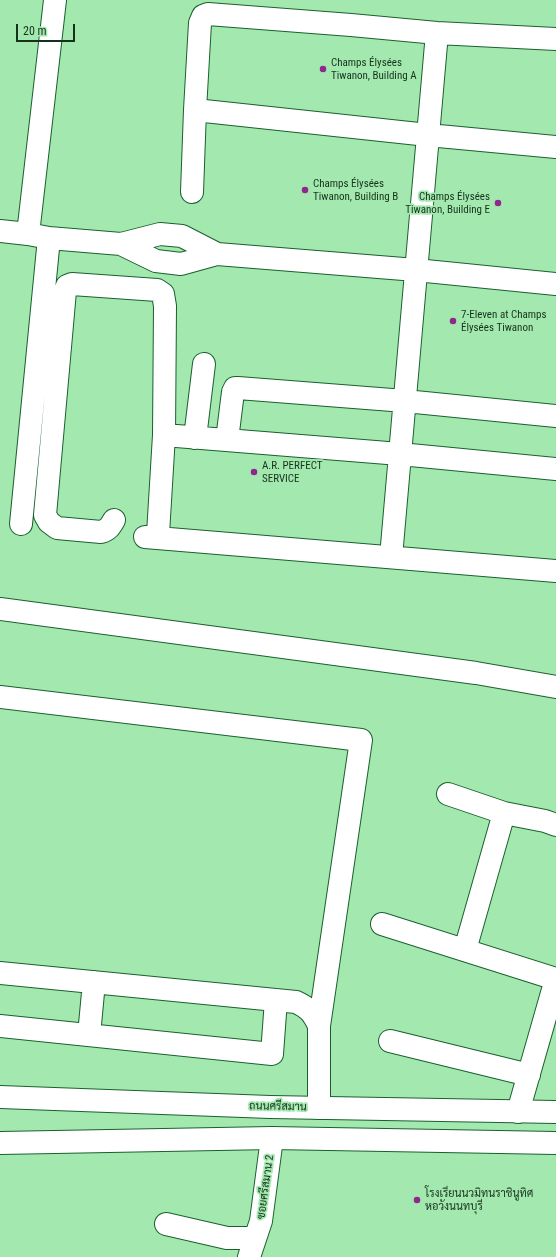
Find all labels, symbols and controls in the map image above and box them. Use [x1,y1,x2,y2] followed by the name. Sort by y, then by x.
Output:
[18,16,77,42] scale bar
[23,24,47,38] text: 20 m
[331,56,417,82] place label: Champs Élysées Tiwanon, Building A
[318,64,328,74] marker: Champs Élysées Tiwanon, Building A
[313,177,398,203] place label: Champs Élysées Tiwanon, Building B
[300,185,310,195] marker: Champs Élysées Tiwanon, Building B
[405,190,490,216] place label: Champs Élysées Tiwanon, Building E
[493,198,503,208] marker: Champs Élysées Tiwanon, Building E
[461,308,546,334] place label: 7-Eleven at Champs Élysées Tiwanon
[448,316,458,326] marker: 7-Eleven at Champs Élysées Tiwanon
[262,459,322,485] place label: A.R. PERFECT SERVICE
[249,467,259,477] marker: A.R. PERFECT SERVICE
[249,1100,307,1114] street label: ถนนศรีสมาน
[255,1154,277,1220] street label: ซอยศรีสมาน 2
[425,1187,533,1213] place label: โรงเรียนนวมิทนราชินูทิศ หอวังนนทบุรี
[412,1195,422,1205] marker: โรงเรียนนวมิทนราชินูทิศ หอวังนนทบุรี

